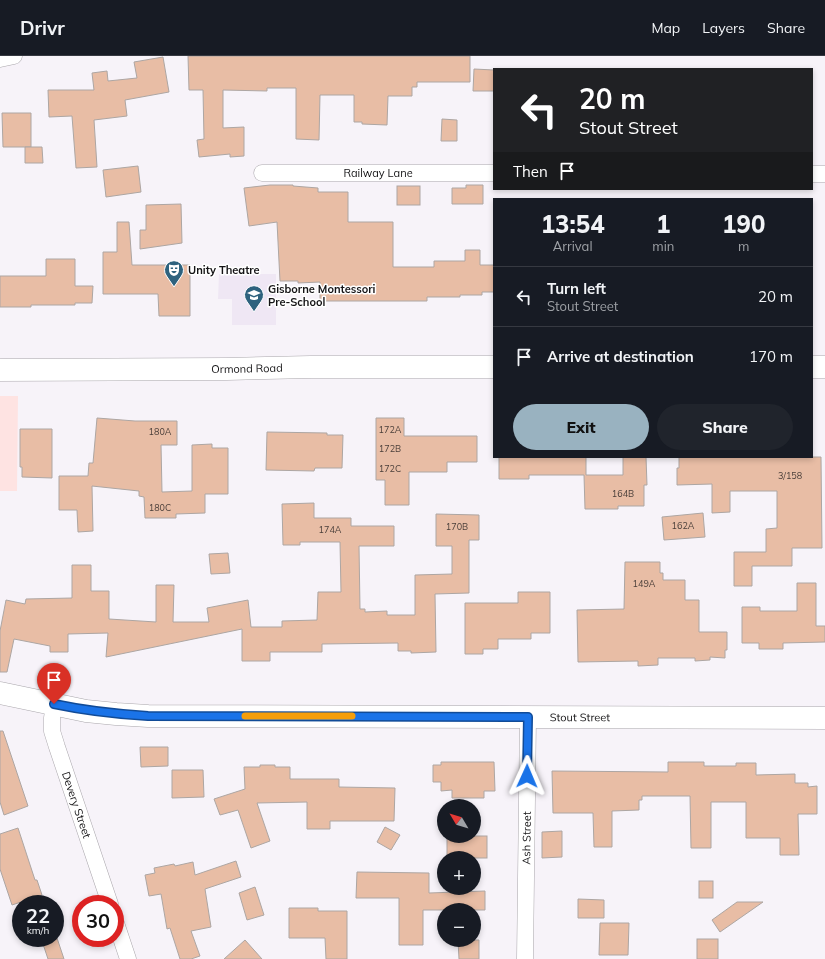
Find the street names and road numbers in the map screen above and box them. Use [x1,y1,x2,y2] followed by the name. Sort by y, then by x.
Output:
[343,166,413,180] street label: Railway Lane
[211,361,283,376] street label: Ormond Road
[550,710,610,724] street label: Stout Street
[59,770,94,840] street label: Devery Street
[519,811,534,865] street label: Ash Street

